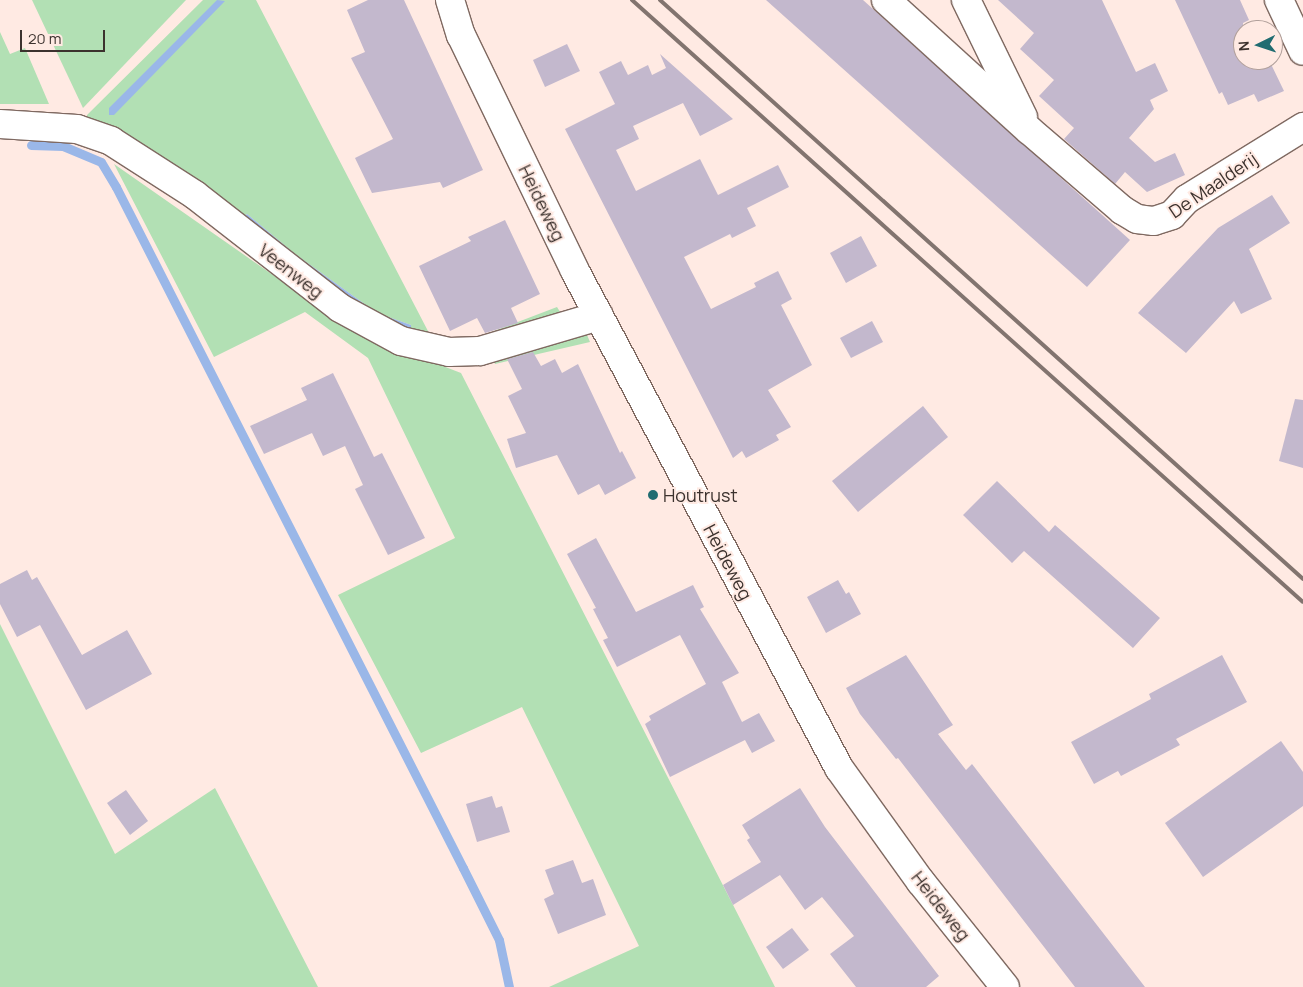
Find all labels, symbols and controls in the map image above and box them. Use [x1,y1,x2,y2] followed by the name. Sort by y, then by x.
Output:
[22,20,108,52] scale bar
[1233,20,1283,70] north arrow
[28,28,61,49] text: 20 m
[1234,40,1253,52] text: N
[1165,148,1261,222] street label: De Maalderij
[514,161,570,245] street label: Heideweg
[254,239,328,303] street label: Veenweg
[663,484,738,506] place label: Houtrust
[647,489,659,501] marker: Houtrust
[699,521,757,603] street label: Heideweg
[907,867,975,945] street label: Heideweg

